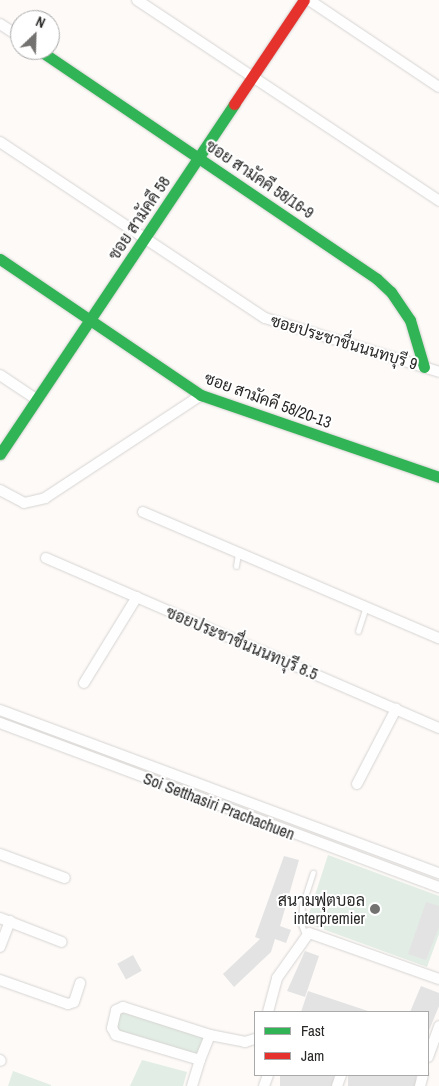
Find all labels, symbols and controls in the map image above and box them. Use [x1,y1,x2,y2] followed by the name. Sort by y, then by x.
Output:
[10,10,60,60] north arrow
[33,12,48,32] text: N
[202,136,318,222] street label: ซอย สามัคคี 58/16-9
[104,173,174,263] street label: ซอย สามัคคี 58
[268,311,420,373] street label: ซอยประชาชื่นนนทบุรี 9
[202,368,334,432] street label: ซอย สามัคคี 58/20-13
[163,602,321,684] street label: ซอยประชาชื่นนนทบุรี 8.5
[141,768,297,844] street label: Soi Setthasiri Prachachuen
[278,890,365,928] place label: สนามฟุตบอล interpremier
[369,903,381,915] marker: สนามฟุตบอล interpremier
[254,1011,429,1076] legend
[301,1020,324,1041] text: Fast
[301,1045,324,1066] text: Jam

